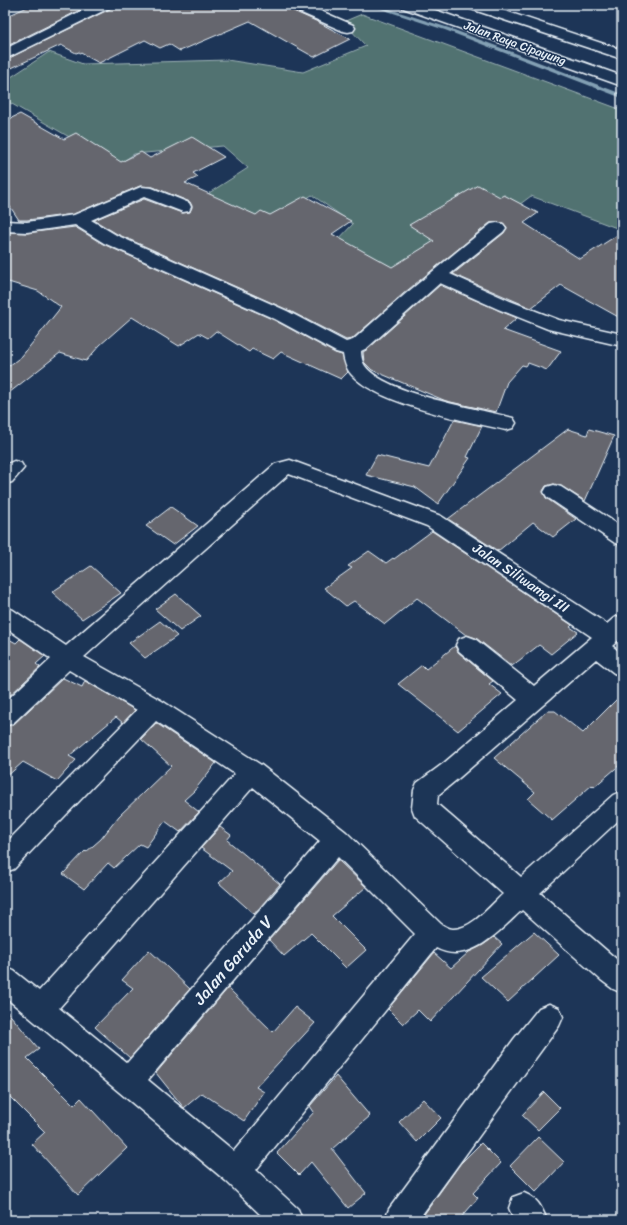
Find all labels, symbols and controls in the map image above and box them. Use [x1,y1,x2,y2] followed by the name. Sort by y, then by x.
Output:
[460,14,569,72] street label: Jalan Raya Cipayung
[467,536,575,620] street label: Jalan Siliwamgi III
[185,908,281,1012] street label: Jalan Garuda V

